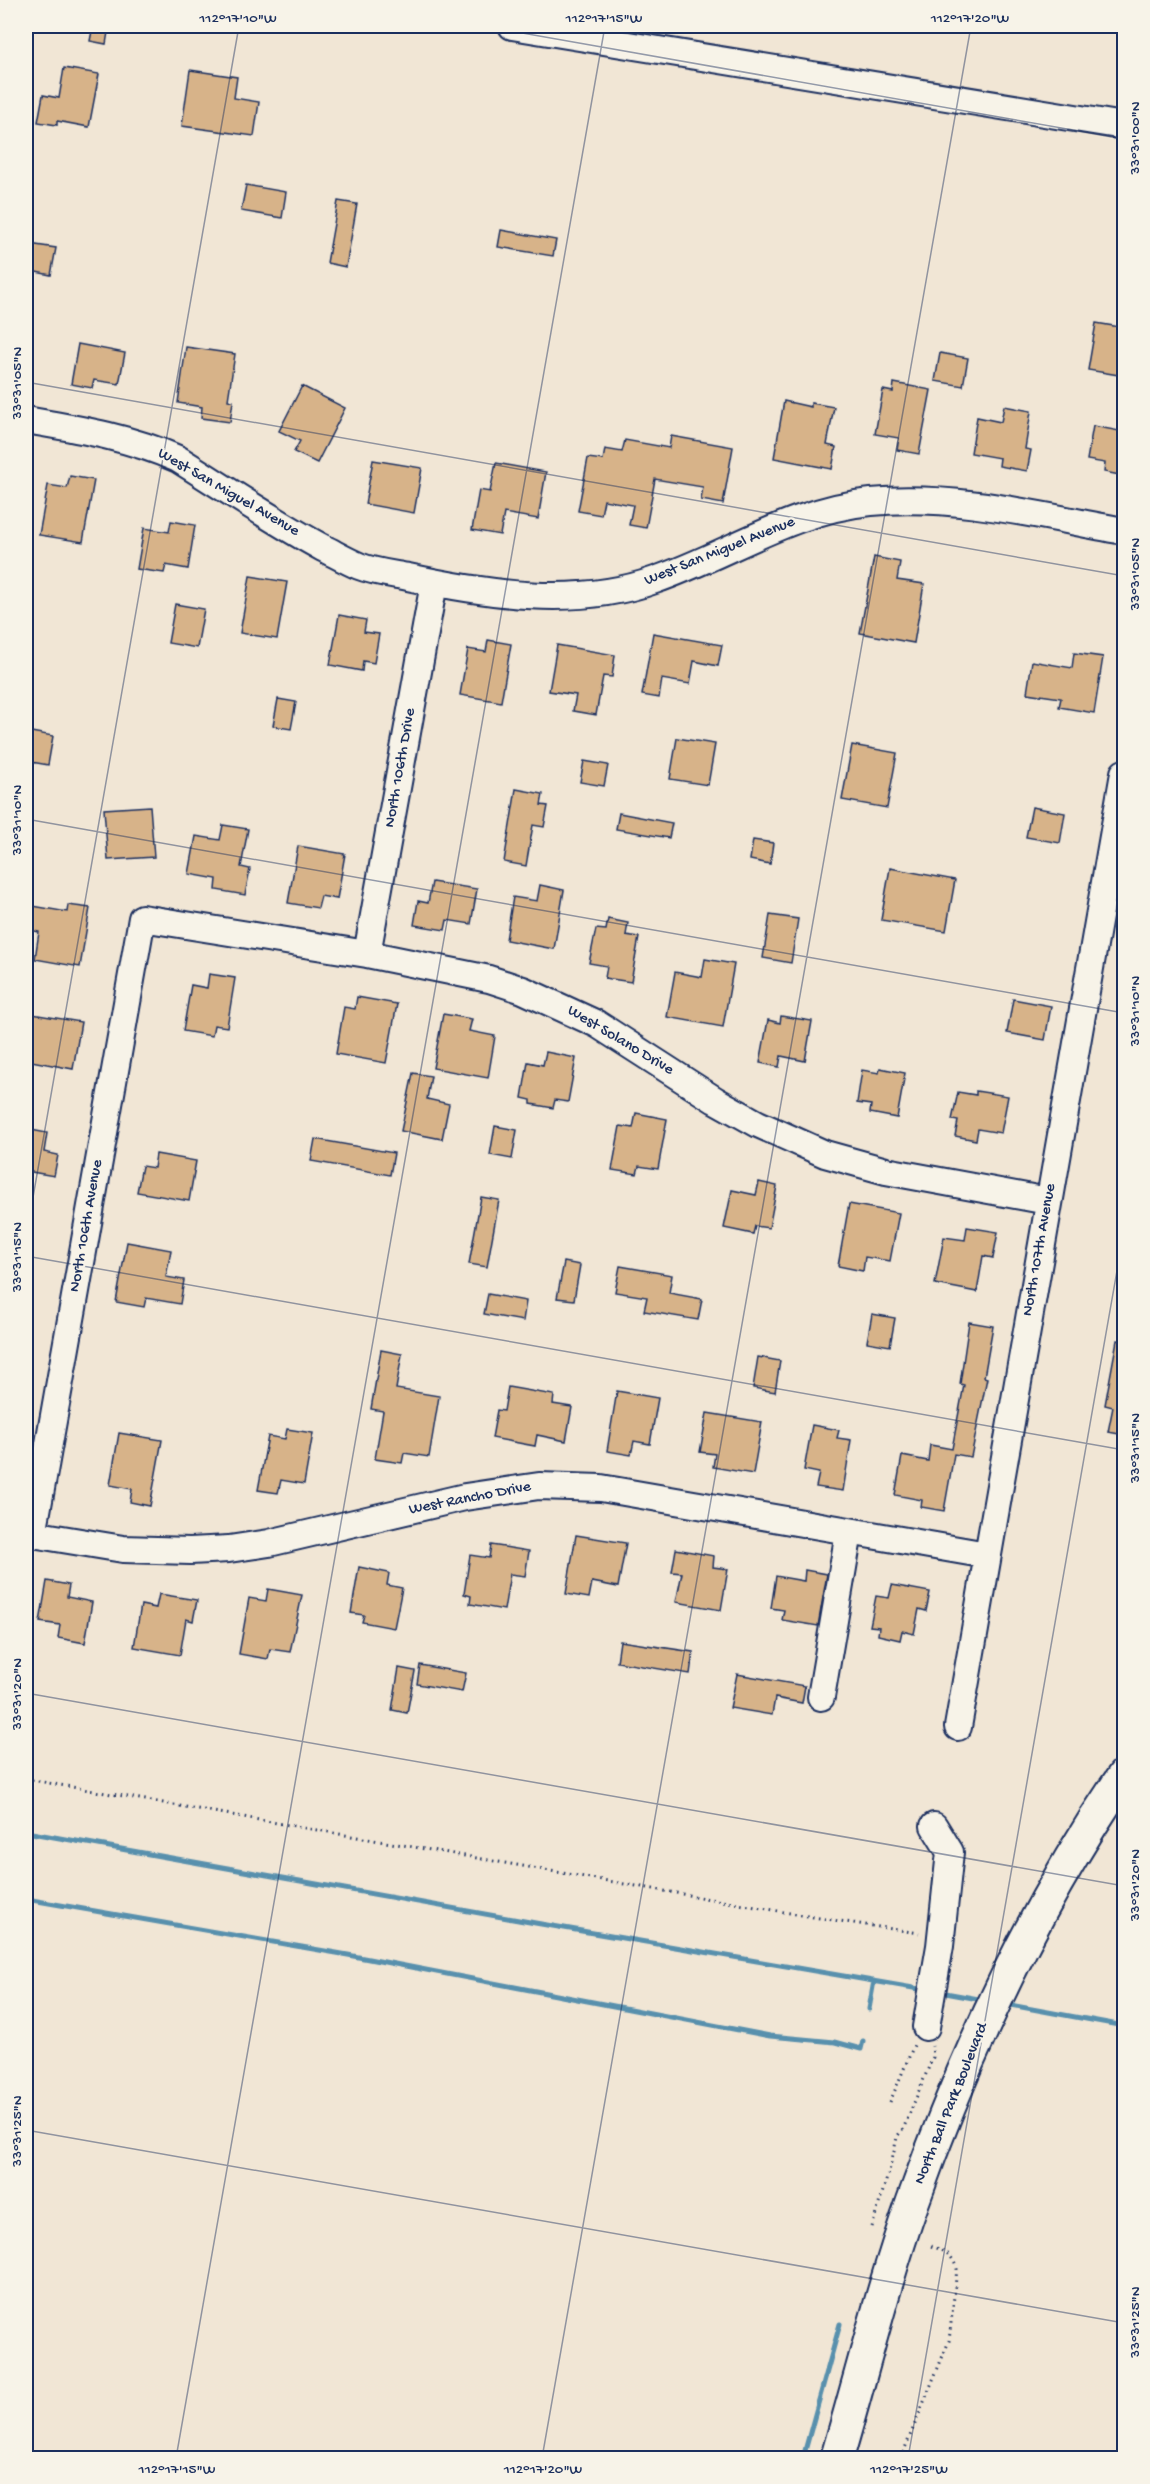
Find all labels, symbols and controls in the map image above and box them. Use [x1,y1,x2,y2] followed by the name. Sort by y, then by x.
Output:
[198,10,277,28] text: 112°17'10"W
[565,10,643,28] text: 112°17'15"W
[930,10,1010,28] text: 112°17'20"W
[1127,101,1145,176] text: 33°31'00"N
[9,347,27,420] text: 33°31'05"N
[154,445,303,542] street label: West San Miguel Avenue
[642,513,799,591] street label: West San Miguel Avenue
[1127,538,1145,611] text: 33°31'05"N
[381,706,421,829] street label: North 106th Drive
[9,785,27,856] text: 33°31'10"N
[1127,976,1145,1047] text: 33°31'10"N
[563,1002,677,1081] street label: West Solano Drive
[66,1158,108,1294] street label: North 106th Avenue
[1019,1182,1061,1318] street label: North 107th Avenue
[9,1222,27,1293] text: 33°31'15"N
[1127,1413,1145,1484] text: 33°31'15"N
[407,1478,533,1520] street label: West Rancho Drive
[9,1658,27,1731] text: 33°31'20"N
[1127,1849,1145,1922] text: 33°31'20"N
[911,2019,994,2187] street label: North Ball Park Boulevard
[9,2095,27,2168] text: 33°31'25"N
[1127,2286,1145,2359] text: 33°31'25"N
[138,2461,216,2479] text: 112°17'15"W
[503,2461,583,2479] text: 112°17'20"W
[869,2461,948,2479] text: 112°17'25"W

